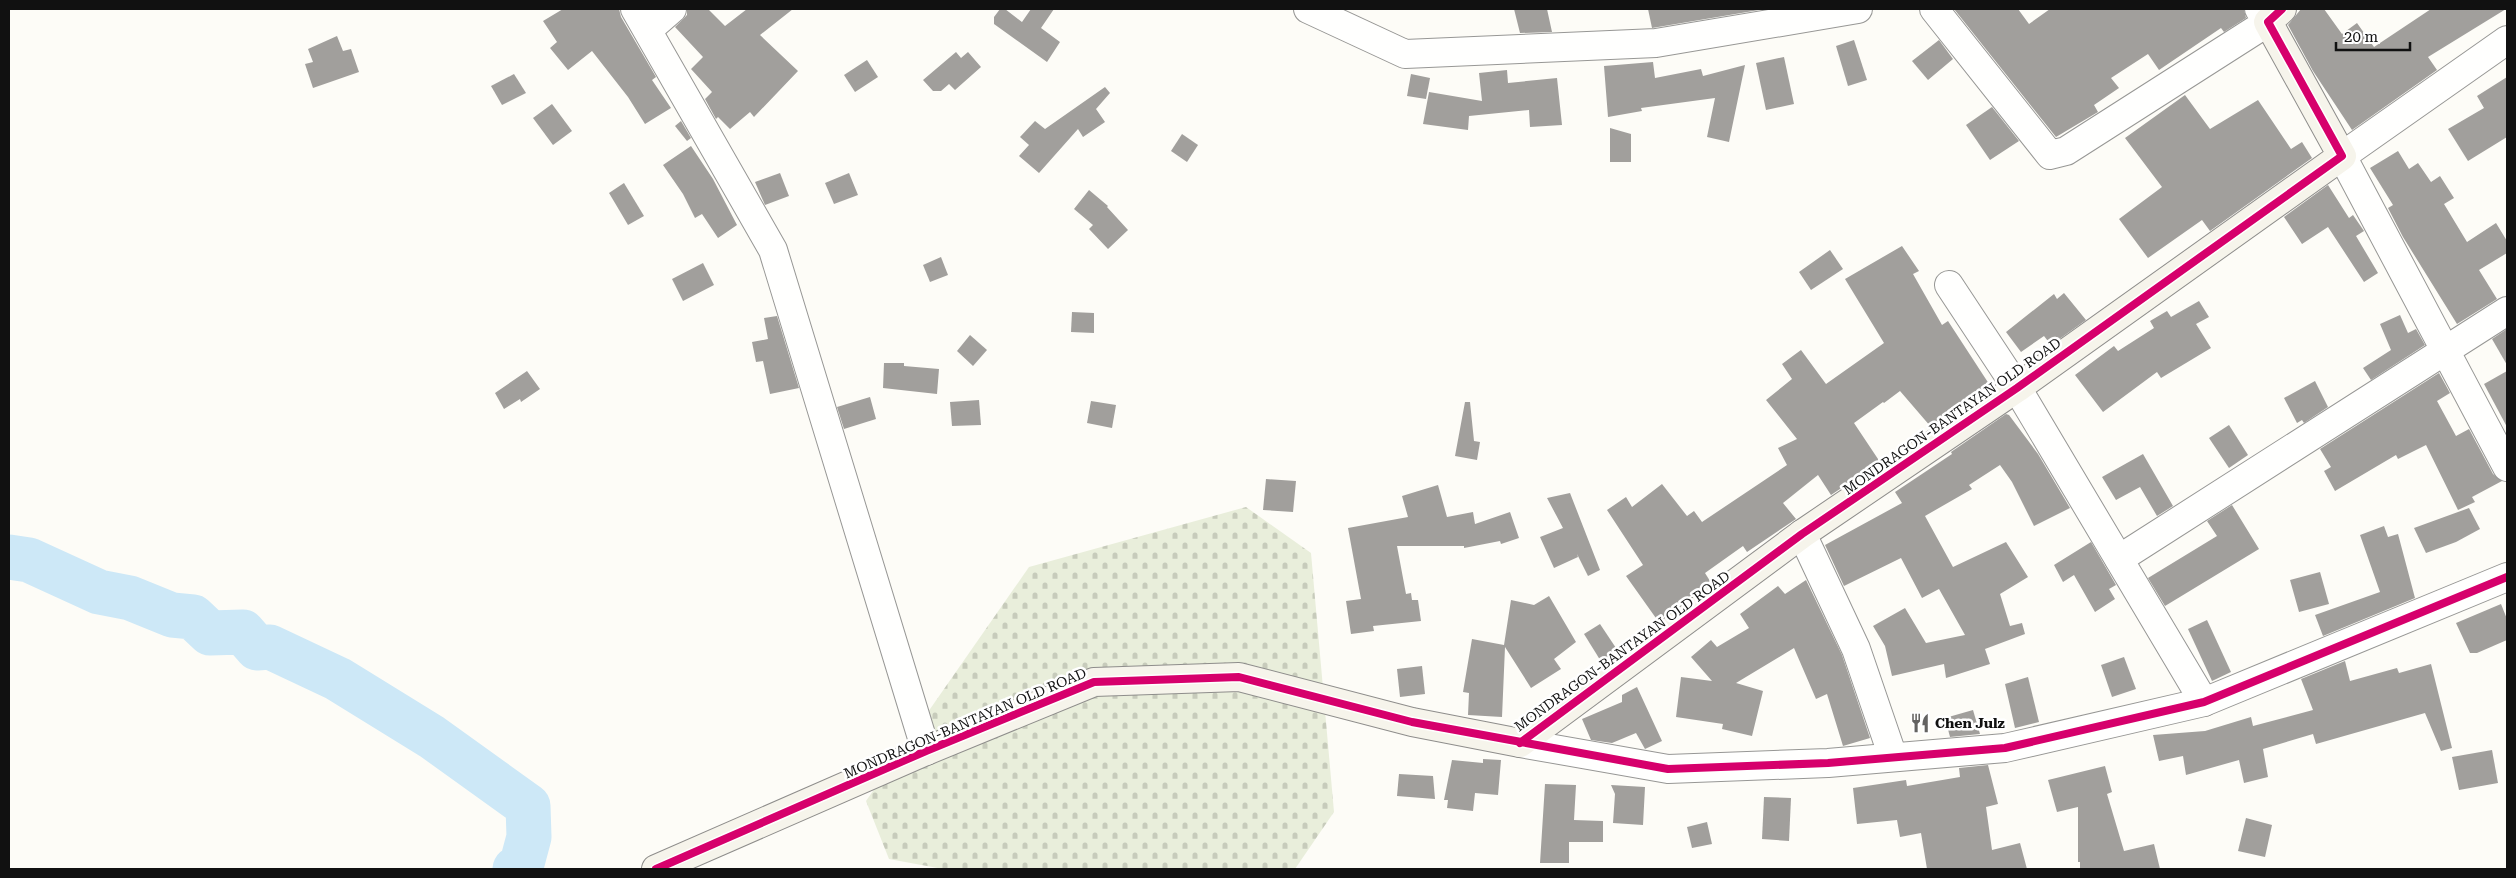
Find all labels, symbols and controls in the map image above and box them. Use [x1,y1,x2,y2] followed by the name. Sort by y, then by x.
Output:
[2336,20,2410,52] scale bar
[2344,28,2379,46] text: 20 m
[1840,334,2064,498] street label: MONDRAGON-BANTAYAN OLD ROAD
[1511,567,1733,734] street label: MONDRAGON-BANTAYAN OLD ROAD
[841,664,1089,782] street label: MONDRAGON-BANTAYAN OLD ROAD
[1909,712,1931,734] restaurant icon: Chen Julz
[1935,715,2005,731] place label: Chen Julz

